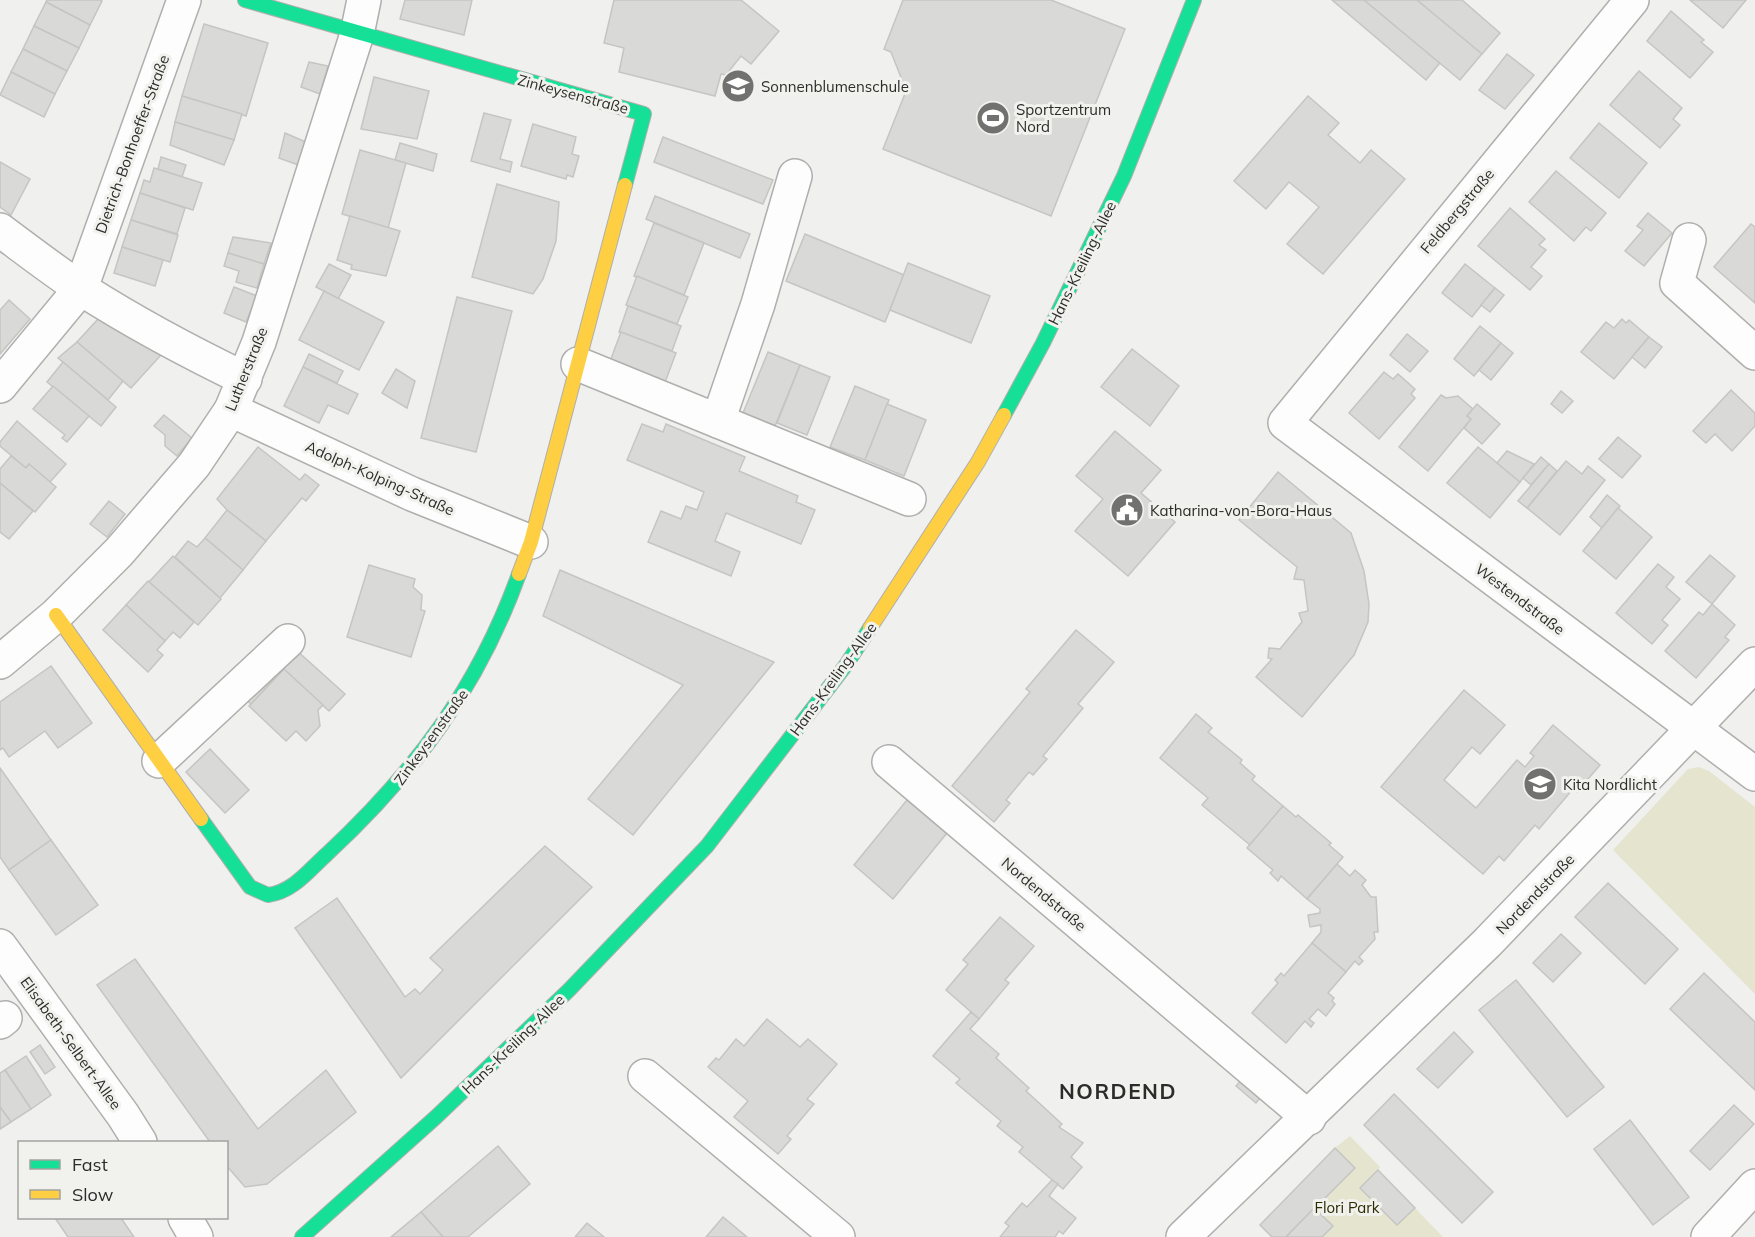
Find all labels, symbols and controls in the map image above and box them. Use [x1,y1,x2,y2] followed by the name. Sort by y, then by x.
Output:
[91,52,173,236] street label: Dietrich-Bonhoeffer-Straße
[720,68,756,104] school or university icon: Sonnenblumenschule
[516,70,630,118] street label: Zinkeysenstraße
[761,77,909,96] place label: Sonnenblumenschule
[975,100,1011,136] sports icon: Sportzentrum Nord
[1016,100,1111,136] place label: Sportzentrum Nord
[1416,165,1498,257] street label: Feldbergstraße
[1044,198,1120,328] street label: Hans-Kreiling-Allee
[221,324,271,414] street label: Lutherstraße
[303,437,457,519] street label: Adolph-Kolping-Straße
[1109,492,1145,528] public building icon: Katharina-von-Bora-Haus
[1150,501,1332,520] place label: Katharina-von-Bora-Haus
[1472,559,1568,639] street label: Westendstraße
[786,619,880,739] street label: Hans-Kreiling-Allee
[390,685,472,789] street label: Zinkeysenstraße
[1522,766,1558,802] school or university icon: Kita Nordlicht
[1563,775,1657,794] place label: Kita Nordlicht
[1492,850,1578,938] street label: Nordendstraße
[998,853,1090,935] street label: Nordendstraße
[16,973,126,1113] street label: Elisabeth-Selbert-Allee
[458,990,568,1098] street label: Hans-Kreiling-Allee
[1059,1078,1177,1104] district label: NORDEND
[18,1141,228,1219] legend
[72,1153,108,1176] text: Fast
[72,1183,114,1206] text: Slow
[1314,1198,1380,1217] park label: Flori Park

